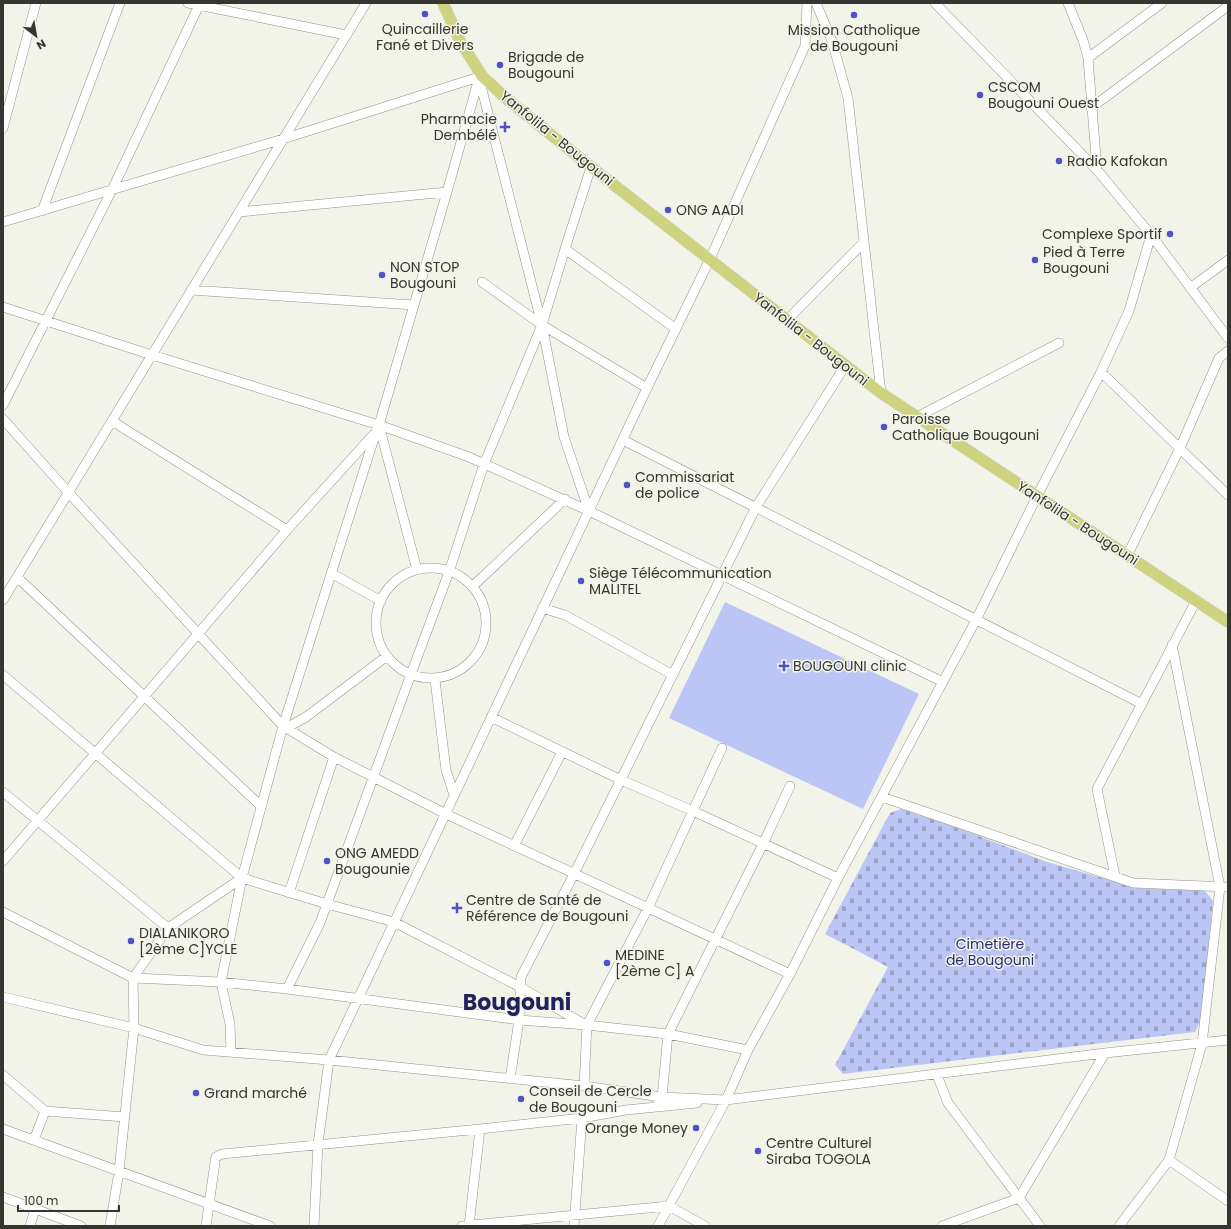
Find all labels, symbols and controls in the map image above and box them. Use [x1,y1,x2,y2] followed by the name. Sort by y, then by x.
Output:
[420,9,430,19] marker: Quincaillerie Fané et Divers
[849,10,859,20] marker: Mission Catholique de Bougouni
[16,16,56,56] north arrow
[376,19,474,55] place label: Quincaillerie Fané et Divers
[788,20,921,56] place label: Mission Catholique de Bougouni
[33,36,49,54] text: N
[508,47,585,83] place label: Brigade de Bougouni
[495,60,505,70] marker: Brigade de Bougouni
[988,77,1099,113] place label: CSCOM Bougouni Ouest
[496,86,618,190] street label: Yanfolila - Bougouni
[975,90,985,100] marker: CSCOM Bougouni Ouest
[421,109,497,145] place label: Pharmacie Dembélé
[500,122,510,132] marker: Pharmacie Dembélé
[1067,151,1168,171] place label: Radio Kafokan
[1054,156,1064,166] marker: Radio Kafokan
[676,200,744,220] place label: ONG AADI
[663,205,673,215] marker: ONG AADI
[1042,224,1162,244] place label: Complexe Sportif
[1165,229,1175,239] marker: Complexe Sportif
[1043,242,1125,278] place label: Pied à Terre Bougouni
[1030,255,1040,265] marker: Pied à Terre Bougouni
[390,257,459,293] place label: NON STOP Bougouni
[377,270,387,280] marker: NON STOP Bougouni
[749,288,873,390] street label: Yanfolila - Bougouni
[892,409,1039,445] place label: Paroisse Catholique Bougouni
[879,422,889,432] marker: Paroisse Catholique Bougouni
[635,467,734,503] place label: Commissariat de police
[1013,476,1143,570] street label: Yanfolila - Bougouni
[622,480,632,490] marker: Commissariat de police
[589,563,772,599] place label: Siège Télécommunication MALITEL
[576,576,586,586] marker: Siège Télécommunication MALITEL
[793,656,907,676] place label: BOUGOUNI clinic
[778,660,790,672] marker: BOUGOUNI clinic
[335,843,419,879] place label: ONG AMEDD Bougounie
[322,856,332,866] marker: ONG AMEDD Bougounie
[466,890,628,926] place label: Centre de Santé de Référence de Bougouni
[451,902,463,914] marker: Centre de Santé de Référence de Bougouni
[139,923,237,959] place label: DIALANIKORO [2ème C]YCLE
[946,934,1034,970] park label: Cimetière de Bougouni
[126,936,136,946] marker: DIALANIKORO [2ème C]YCLE
[615,945,694,981] place label: MEDINE [2ème C] A
[602,958,612,968] marker: MEDINE [2ème C] A
[463,987,571,1018] district label: Bougouni
[529,1081,652,1117] place label: Conseil de Cercle de Bougouni
[204,1083,307,1103] place label: Grand marché
[191,1088,201,1098] marker: Grand marché
[516,1094,526,1104] marker: Conseil de Cercle de Bougouni
[585,1118,688,1138] place label: Orange Money
[691,1123,701,1133] marker: Orange Money
[766,1133,872,1169] place label: Centre Culturel Siraba TOGOLA
[753,1146,763,1156] marker: Centre Culturel Siraba TOGOLA
[18,1187,119,1213] scale bar
[24,1192,58,1209] text: 100 m

